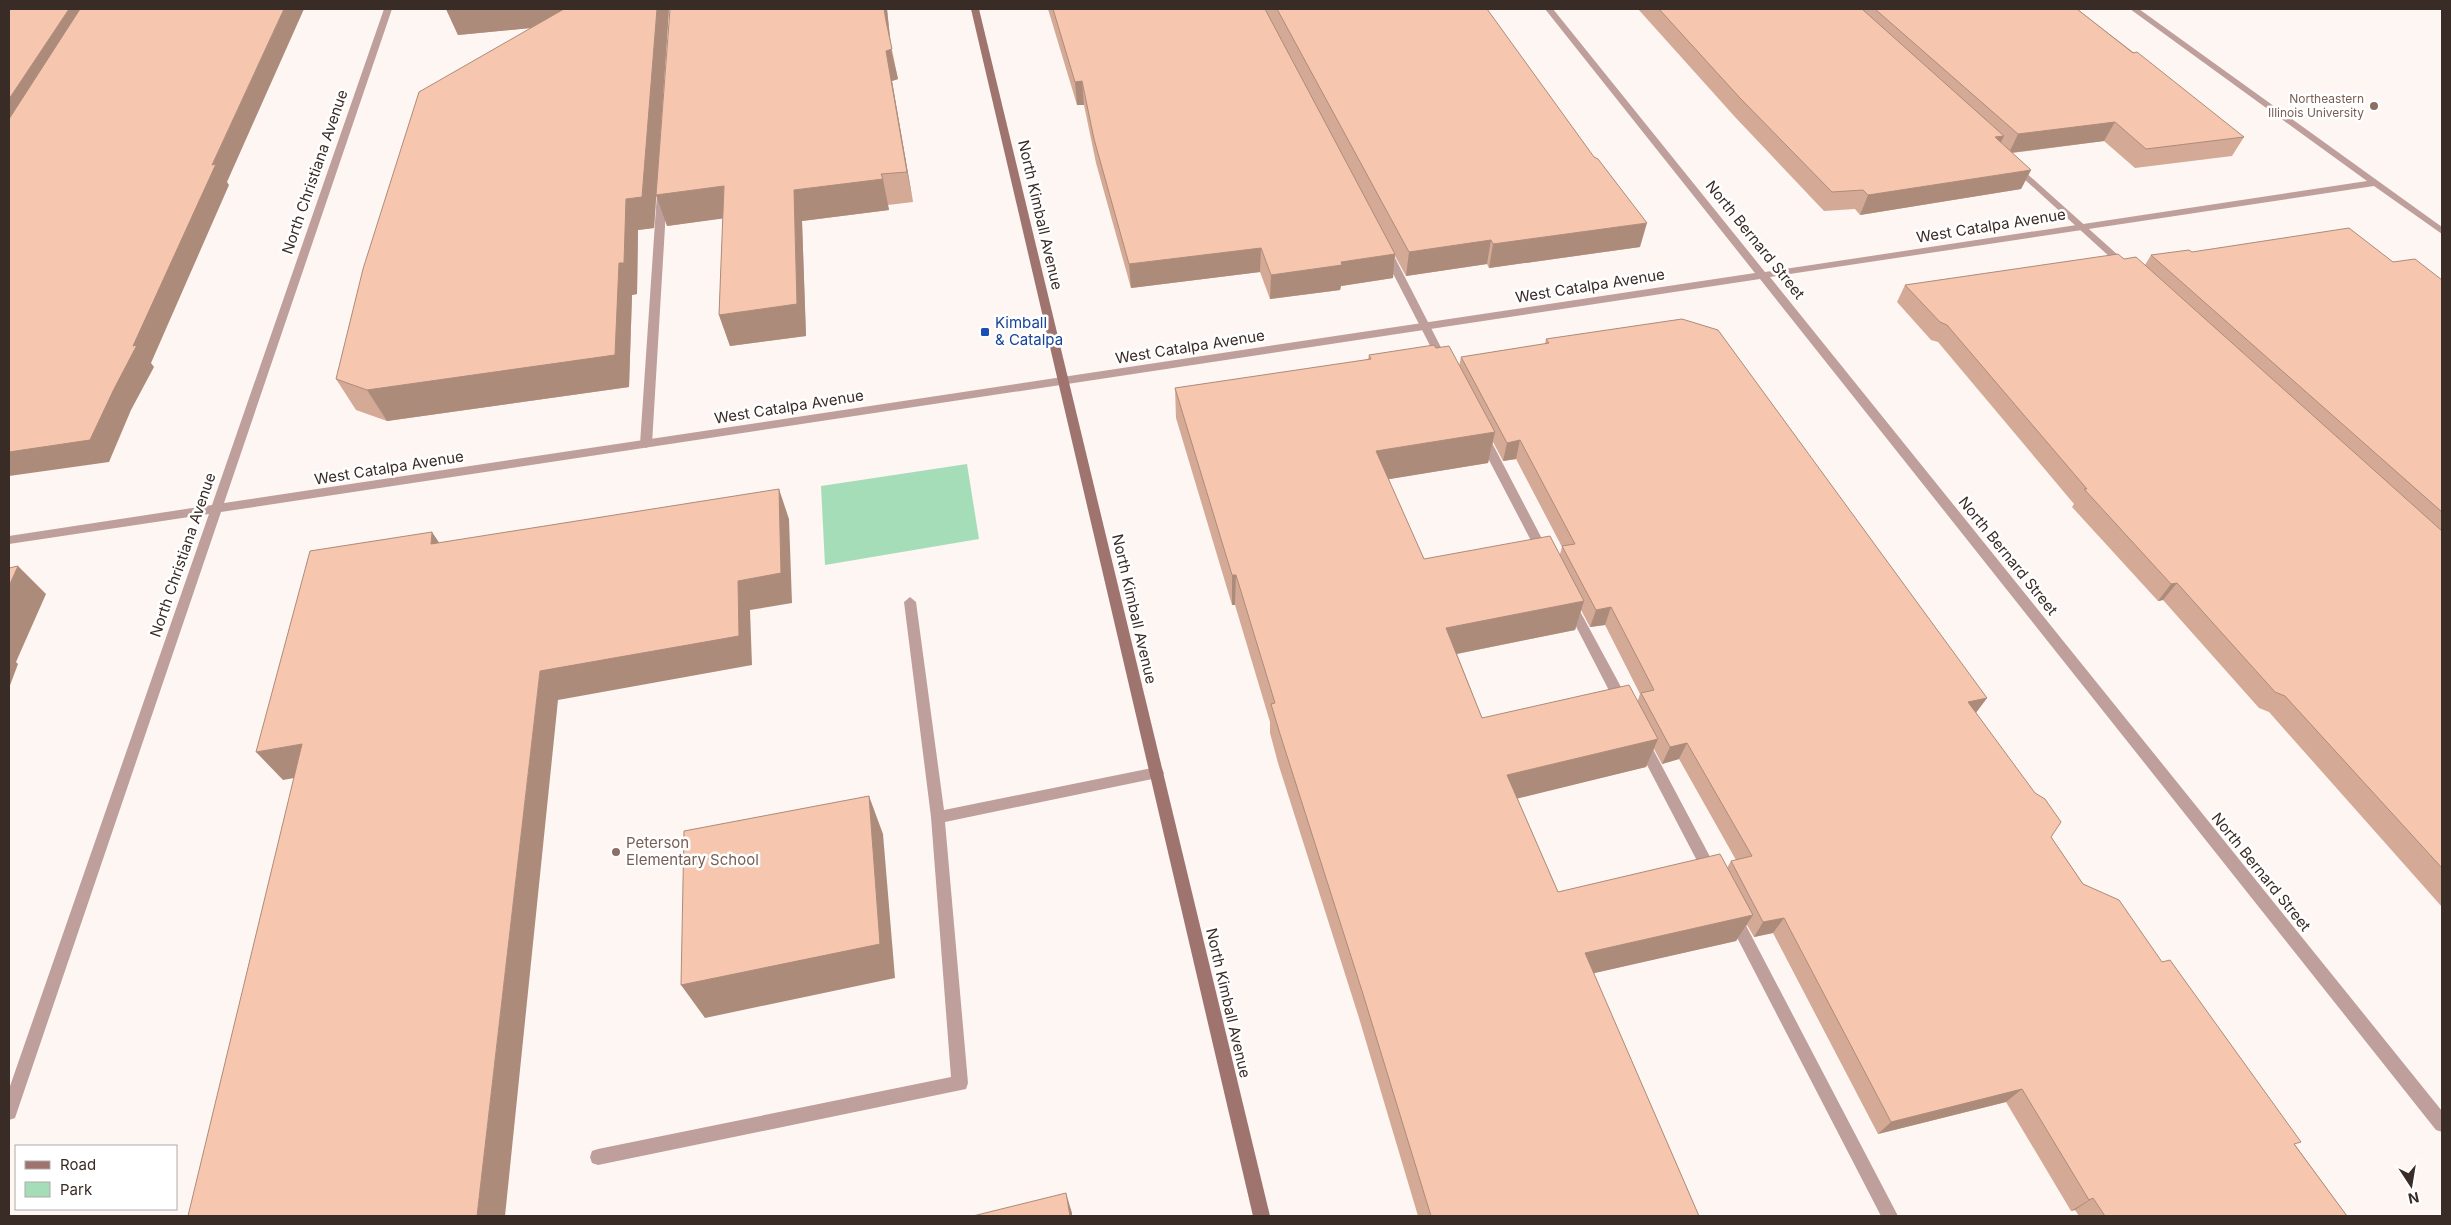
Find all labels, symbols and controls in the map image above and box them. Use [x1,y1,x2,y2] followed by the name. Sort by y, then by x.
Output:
[277,87,352,257] street label: North Christiana Avenue
[2268,91,2364,120] place label: Northeastern Illinois University
[2368,100,2380,112] marker: Northeastern Illinois University
[1014,138,1067,292] street label: North Kimball Avenue
[1702,177,1809,303] street label: North Bernard Street
[1915,204,2067,247] street label: West Catalpa Avenue
[1514,264,1666,307] street label: West Catalpa Avenue
[995,313,1063,349] place label: Kimball & Catalpa
[1114,325,1266,368] street label: West Catalpa Avenue
[979,326,991,338] marker: Kimball & Catalpa
[713,385,865,428] street label: West Catalpa Avenue
[313,446,465,489] street label: West Catalpa Avenue
[145,470,220,640] street label: North Christiana Avenue
[1955,493,2062,619] street label: North Bernard Street
[1108,532,1161,686] street label: North Kimball Avenue
[2208,809,2315,935] street label: North Bernard Street
[626,833,759,869] place label: Peterson Elementary School
[610,846,622,858] marker: Peterson Elementary School
[1202,926,1255,1080] street label: North Kimball Avenue
[15,1145,178,1210] legend
[60,1155,96,1174] text: Road
[2386,1160,2436,1210] north arrow
[60,1180,93,1199] text: Park
[2407,1189,2421,1208] text: N

